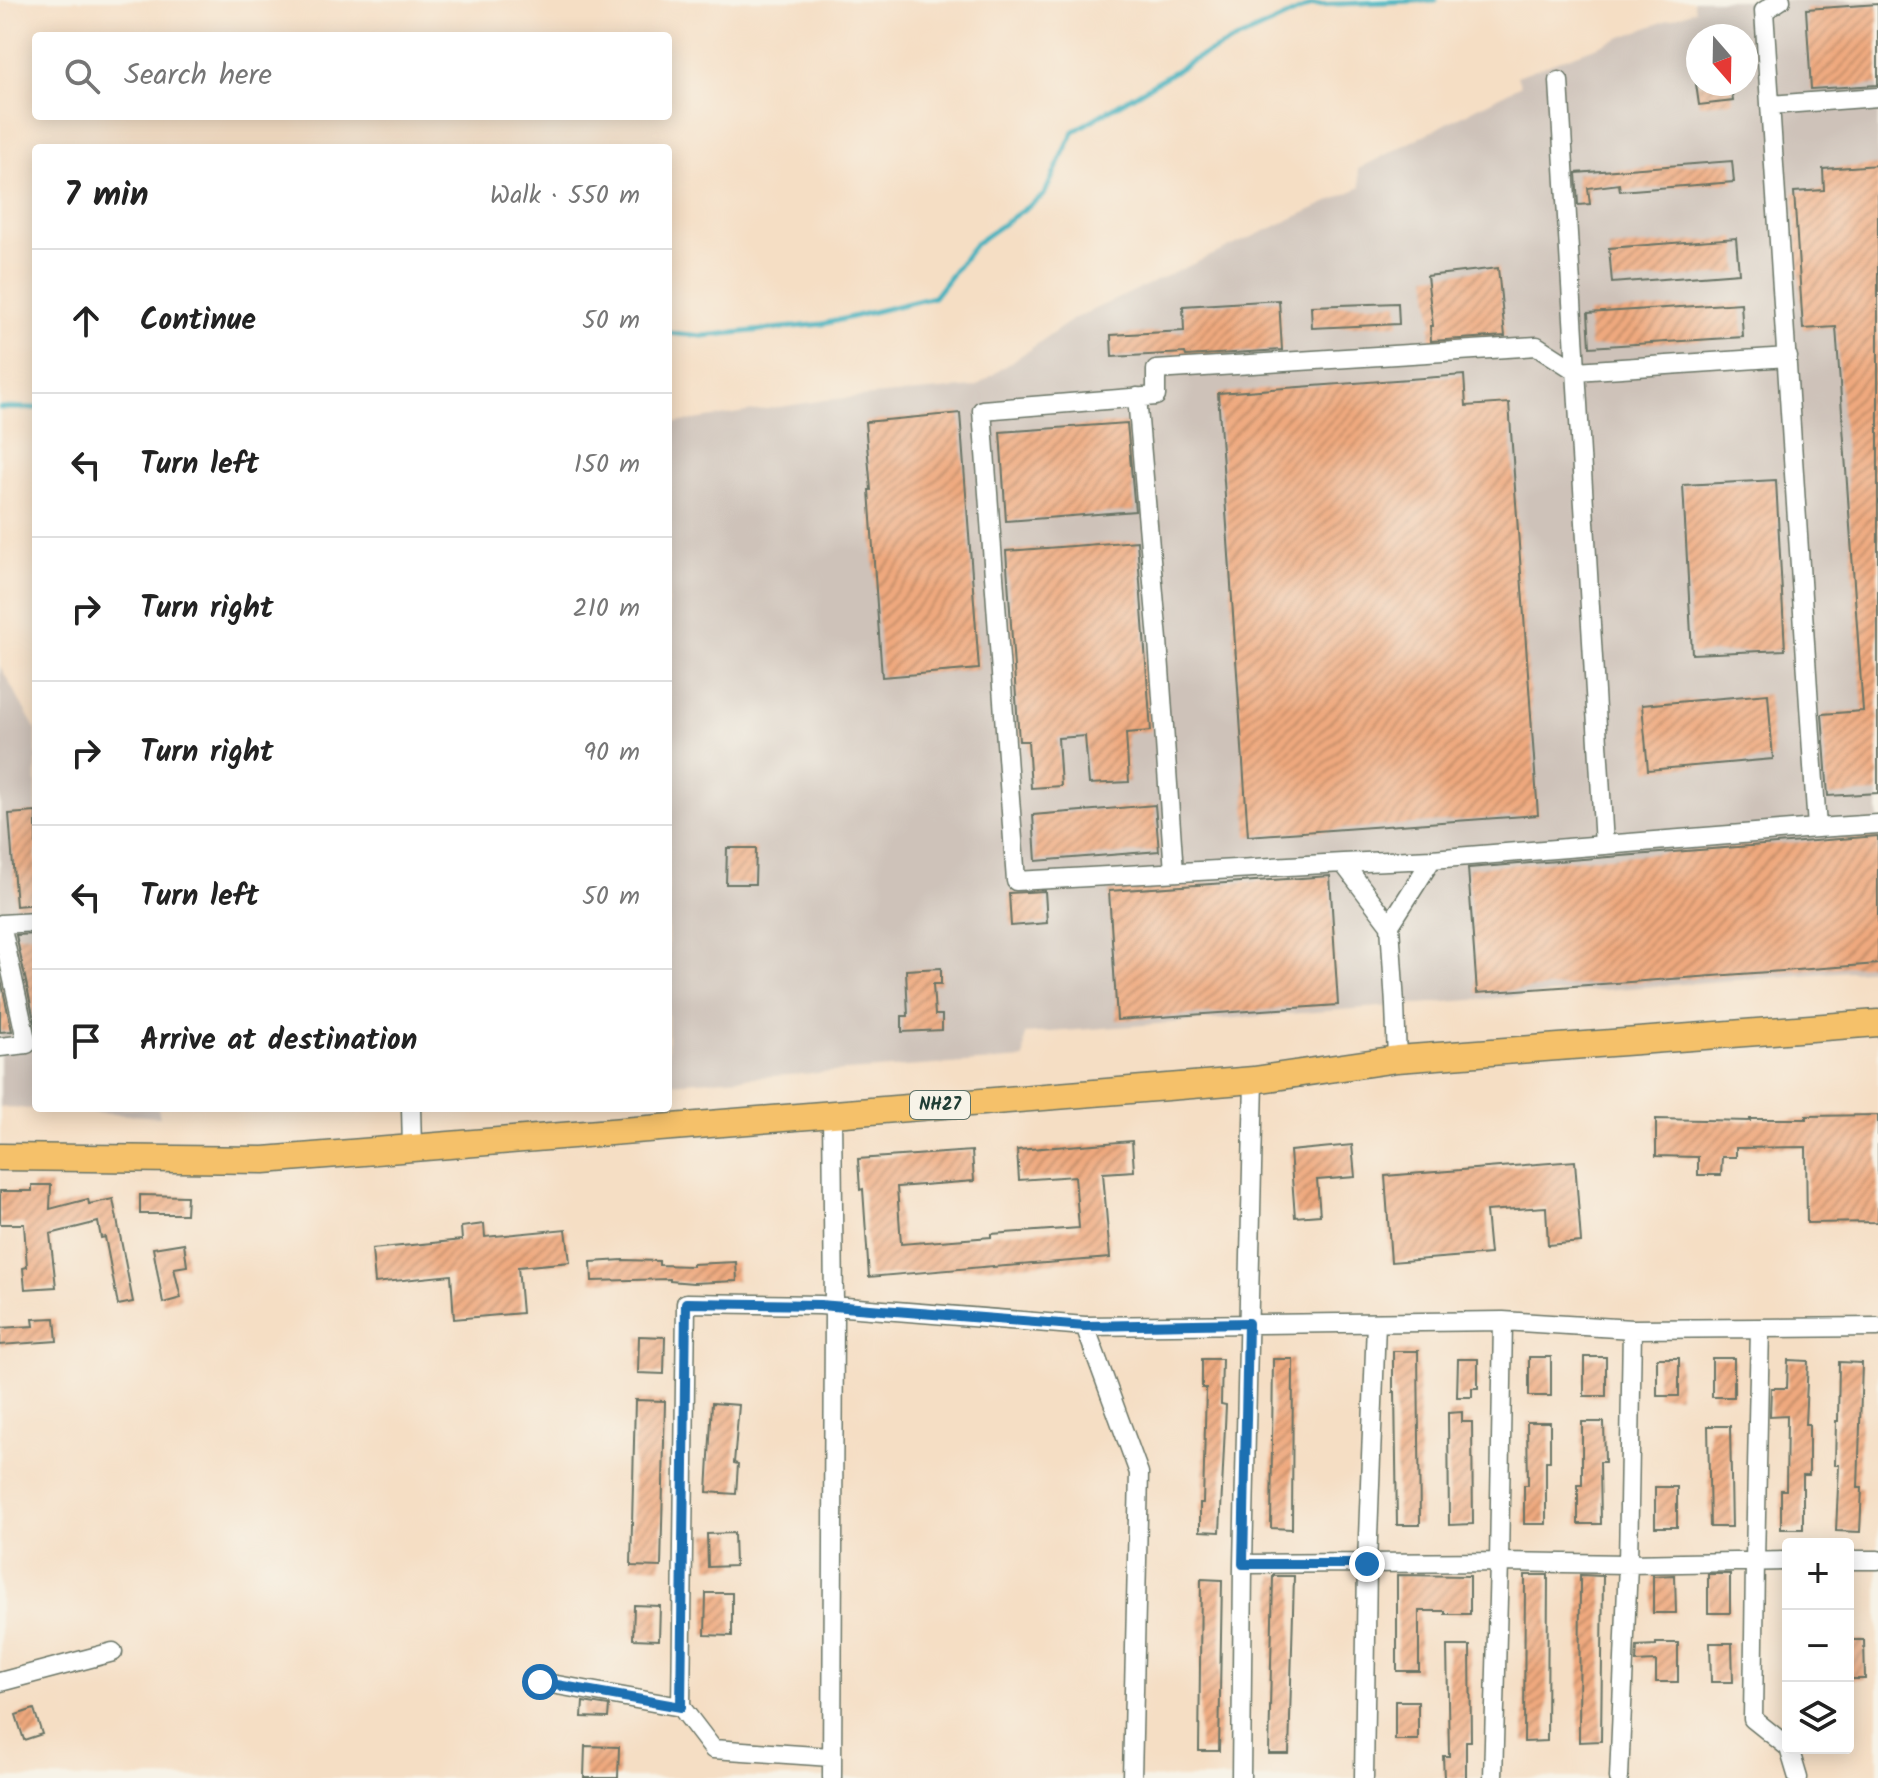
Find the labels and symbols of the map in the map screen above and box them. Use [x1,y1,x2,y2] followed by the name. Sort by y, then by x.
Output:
[1686,24,1758,96] north arrow
[910,1091,970,1119] road number: NH27
[1349,1546,1385,1582] route end
[522,1664,558,1700] route start

